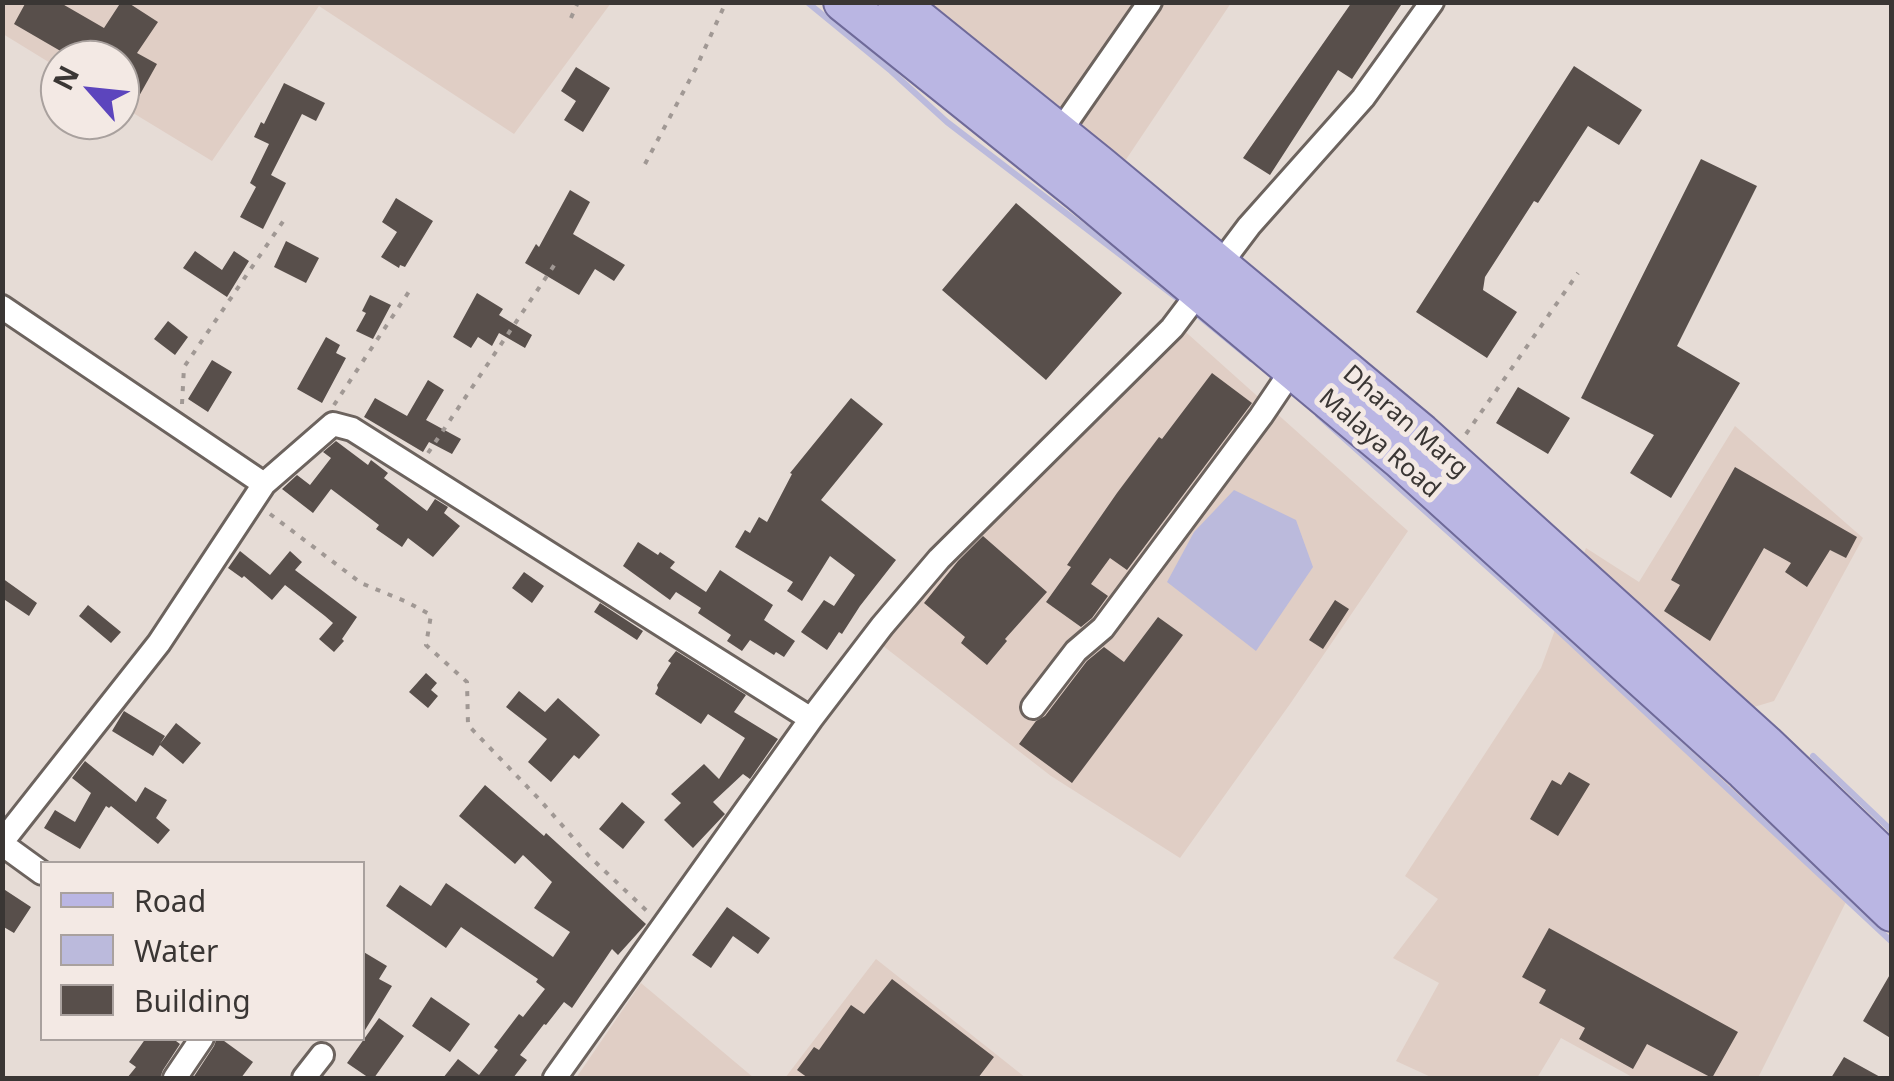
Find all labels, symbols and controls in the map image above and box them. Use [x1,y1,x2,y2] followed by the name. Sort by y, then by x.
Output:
[40,40,140,140] north arrow
[43,59,87,96] text: N
[1336,360,1474,484] street label: Dharan Marg
[1312,383,1446,505] street label: Malaya Road
[40,861,365,1041] legend
[134,880,206,921] text: Road
[134,930,218,971] text: Water
[134,980,251,1021] text: Building

